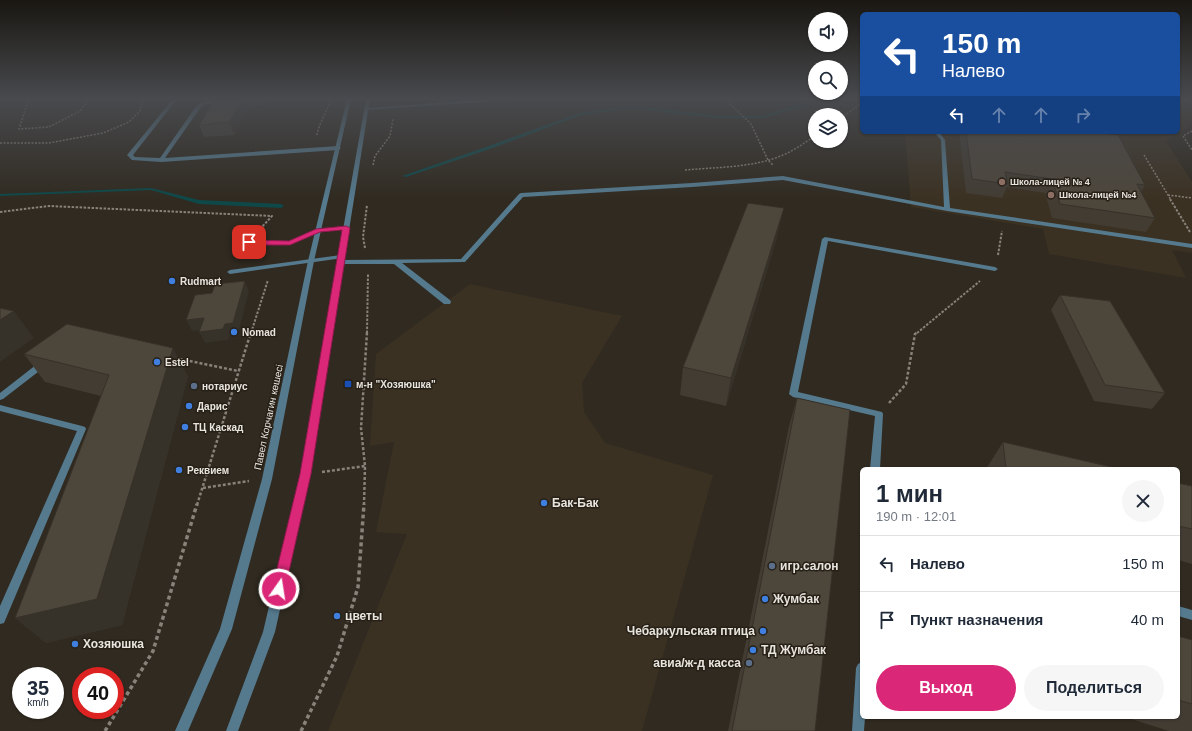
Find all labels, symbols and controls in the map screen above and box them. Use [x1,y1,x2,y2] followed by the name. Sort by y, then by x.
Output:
[808,12,848,148] map controls
[808,12,848,52] button: sound
[876,28,928,80] icon: left
[942,28,1021,59] text: 150 m
[808,60,848,100] button: search
[942,61,1005,81] text: Налево
[946,104,968,126] icon: left
[988,104,1010,126] icon: ahead
[1030,104,1052,126] icon: ahead
[1072,104,1094,126] icon: right
[808,108,848,148] button: layers
[997,177,1007,187] marker: Школа-лицей № 4
[1010,177,1090,187] place label: Школа-лицей № 4
[1046,190,1056,200] marker: Школа-лицей №4
[1059,190,1136,200] place label: Школа-лицей №4
[232,225,266,259] pin
[238,231,260,253] icon: arrive
[167,276,177,286] marker: Rudmart
[180,276,222,287] place label: Rudmart
[229,327,239,337] marker: Nomad
[242,327,276,338] place label: Nomad
[152,357,162,367] marker: Estel
[165,357,189,368] place label: Estel
[252,363,285,471] street label: Павел Корчагин көшесі
[343,379,353,389] marker: м-н "Хозяюшка"
[356,379,436,390] place label: м-н "Хозяюшка"
[189,381,199,391] marker: нотариус
[202,381,248,392] place label: нотариус
[184,401,194,411] marker: Дарис
[197,401,228,412] place label: Дарис
[180,422,190,432] marker: ТЦ Каскад
[193,422,244,433] place label: ТЦ Каскад
[174,465,184,475] marker: Реквием
[187,465,229,476] place label: Реквием
[876,480,943,507] text: 1 мин
[1122,480,1164,522] button: close
[552,496,600,510] place label: Бак-Бак
[539,498,549,508] marker: Бак-Бак
[876,509,956,524] text: 190 m · 12:01
[876,553,898,575] icon: left
[910,555,965,572] text: Налево
[1122,555,1164,572] text: 150 m
[780,559,839,573] place label: игр.салон
[767,561,777,571] marker: игр.салон
[258,568,300,610] position arrow
[772,592,820,606] place label: Жумбак
[760,594,770,604] marker: Жумбак
[345,609,382,623] place label: цветы
[876,609,898,631] icon: arrive
[332,611,342,621] marker: цветы
[910,611,1043,628] text: Пункт назначения
[1131,611,1164,628] text: 40 m
[627,624,755,638] place label: Чебаркульская птица
[758,626,768,636] marker: Чебаркульская птица
[83,637,144,651] place label: Хозяюшка
[70,639,80,649] marker: Хозяюшка
[761,643,827,657] place label: ТД Жумбак
[748,645,758,655] marker: ТД Жумбак
[653,656,741,670] place label: авиа/ж-д касса
[744,658,754,668] marker: авиа/ж-д касса
[876,665,1016,711] button: Выход
[1024,665,1164,711] button: Поделиться
[72,667,124,719] speed limit sign: 40
[27,677,49,699] text: 35
[27,697,49,708] text: km/h

